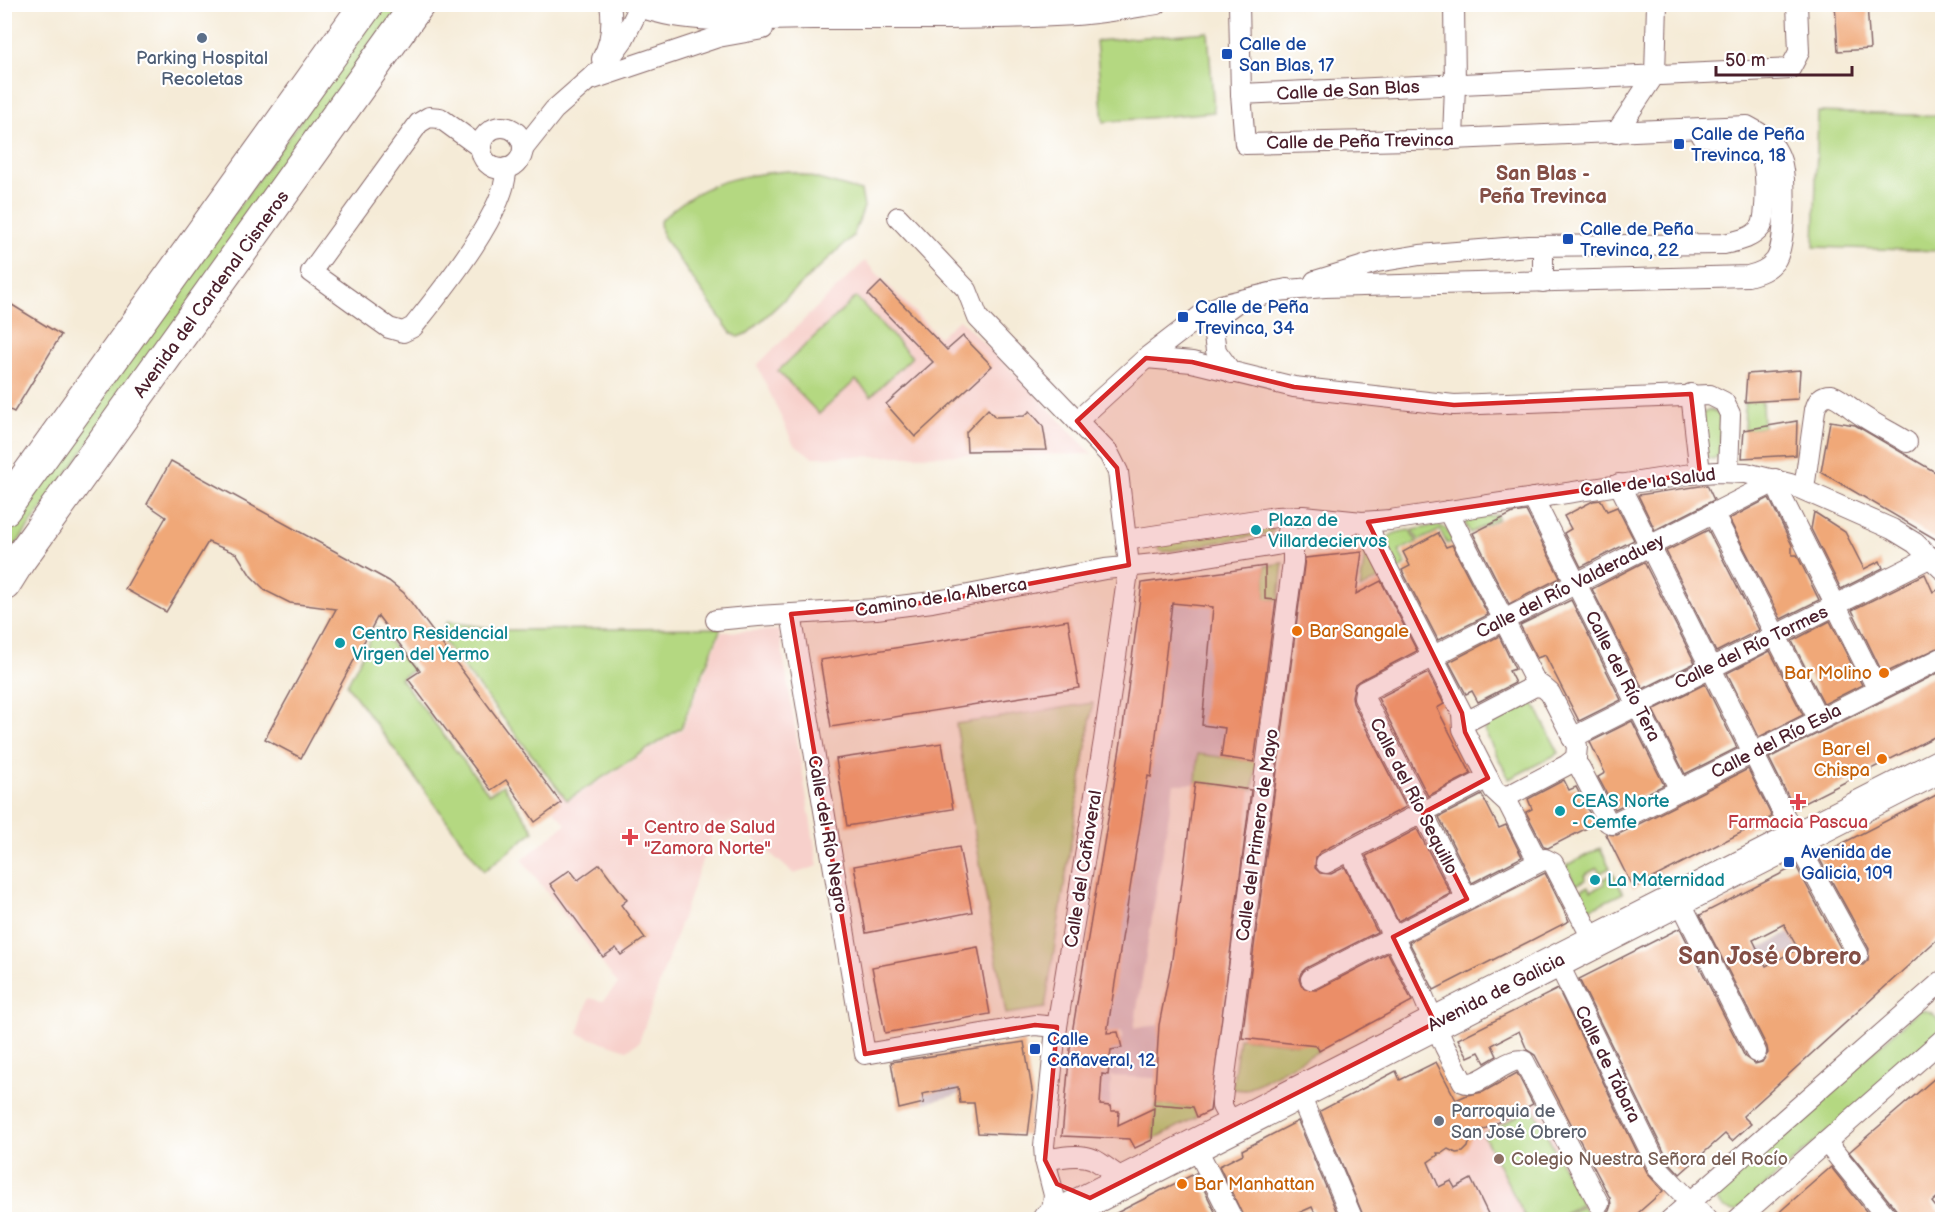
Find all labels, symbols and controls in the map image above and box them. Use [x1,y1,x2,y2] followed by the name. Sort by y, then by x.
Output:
[195,31,209,45] marker: Parking Hospital Recoletas
[1239,34,1334,76] place label: Calle de San Blas, 17
[1716,39,1852,77] scale bar
[1220,47,1234,61] marker: Calle de San Blas, 17
[136,48,268,90] place label: Parking Hospital Recoletas
[1725,50,1766,71] text: 50 m
[1276,76,1420,105] street label: Calle de San Blas
[1691,124,1805,166] place label: Calle de Peña Trevinca, 18
[1266,129,1454,154] street label: Calle de Peña Trevinca
[1672,137,1686,151] marker: Calle de Peña Trevinca, 18
[1479,162,1607,209] district label: San Blas - Peña Trevinca
[129,187,294,402] street label: Avenida del Cardenal Cisneros
[1580,219,1694,261] place label: Calle de Peña Trevinca, 22
[1561,232,1575,246] marker: Calle de Peña Trevinca, 22
[1195,297,1309,339] place label: Calle de Peña Trevinca, 34
[1176,310,1190,324] marker: Calle de Peña Trevinca, 34
[1579,464,1717,501] street label: Calle de la Salud
[1268,510,1387,552] place label: Plaza de Villardeciervos
[1249,523,1263,537] marker: Plaza de Villardeciervos
[1473,529,1668,643] street label: Calle del Río Valderaduey
[854,574,1029,621] street label: Camino de la Alberca
[1671,601,1831,694] street label: Calle del Río Tormes
[1581,607,1665,745] street label: Calle del Río Tera
[1309,621,1409,642] place label: Bar Sangale
[352,623,508,665] place label: Centro Residencial Virgen del Yermo
[1290,624,1304,638] marker: Bar Sangale
[333,636,347,650] marker: Centro Residencial Virgen del Yermo
[1784,663,1872,684] place label: Bar Molino
[1877,666,1891,680] marker: Bar Molino
[1708,700,1845,783] street label: Calle del Río Esla
[1365,715,1462,878] street label: Calle del Río Sequillo
[1232,727,1283,943] street label: Calle del Primero de Mayo
[1813,739,1870,781] place label: Bar el Chispa
[1875,752,1889,766] marker: Bar el Chispa
[803,754,852,914] street label: Calle del Río Negro
[1061,789,1106,949] street label: Calle del Cañaveral
[1572,791,1670,833] place label: CEAS Norte - Cemfe
[1791,795,1805,809] marker: Farmacia Pascua
[1553,804,1567,818] marker: CEAS Norte - Cemfe
[1728,812,1868,833] place label: Farmacia Pascua
[644,817,775,859] place label: Centro de Salud "Zamora Norte"
[621,828,639,846] marker: Centro de Salud "Zamora Norte"
[1801,842,1893,884] place label: Avenida de Galicia, 109
[1782,855,1796,869] marker: Avenida de Galicia, 109
[1607,870,1725,891] place label: La Maternidad
[1588,873,1602,887] marker: La Maternidad
[1678,942,1862,971] district label: San José Obrero
[1424,949,1568,1036] street label: Avenida de Galicia
[1570,1002,1645,1126] street label: Calle de Tábara
[1047,1029,1156,1071] place label: Calle Cañaveral, 12
[1028,1042,1042,1056] marker: Calle Cañaveral, 12
[1451,1101,1587,1143] place label: Parroquia de San José Obrero
[1432,1114,1446,1128] marker: Parroquia de San José Obrero
[1511,1149,1788,1170] place label: Colegio Nuestra Señora del Rocío
[1492,1152,1506,1166] marker: Colegio Nuestra Señora del Rocío
[1194,1174,1315,1195] place label: Bar Manhattan
[1175,1177,1189,1191] marker: Bar Manhattan

